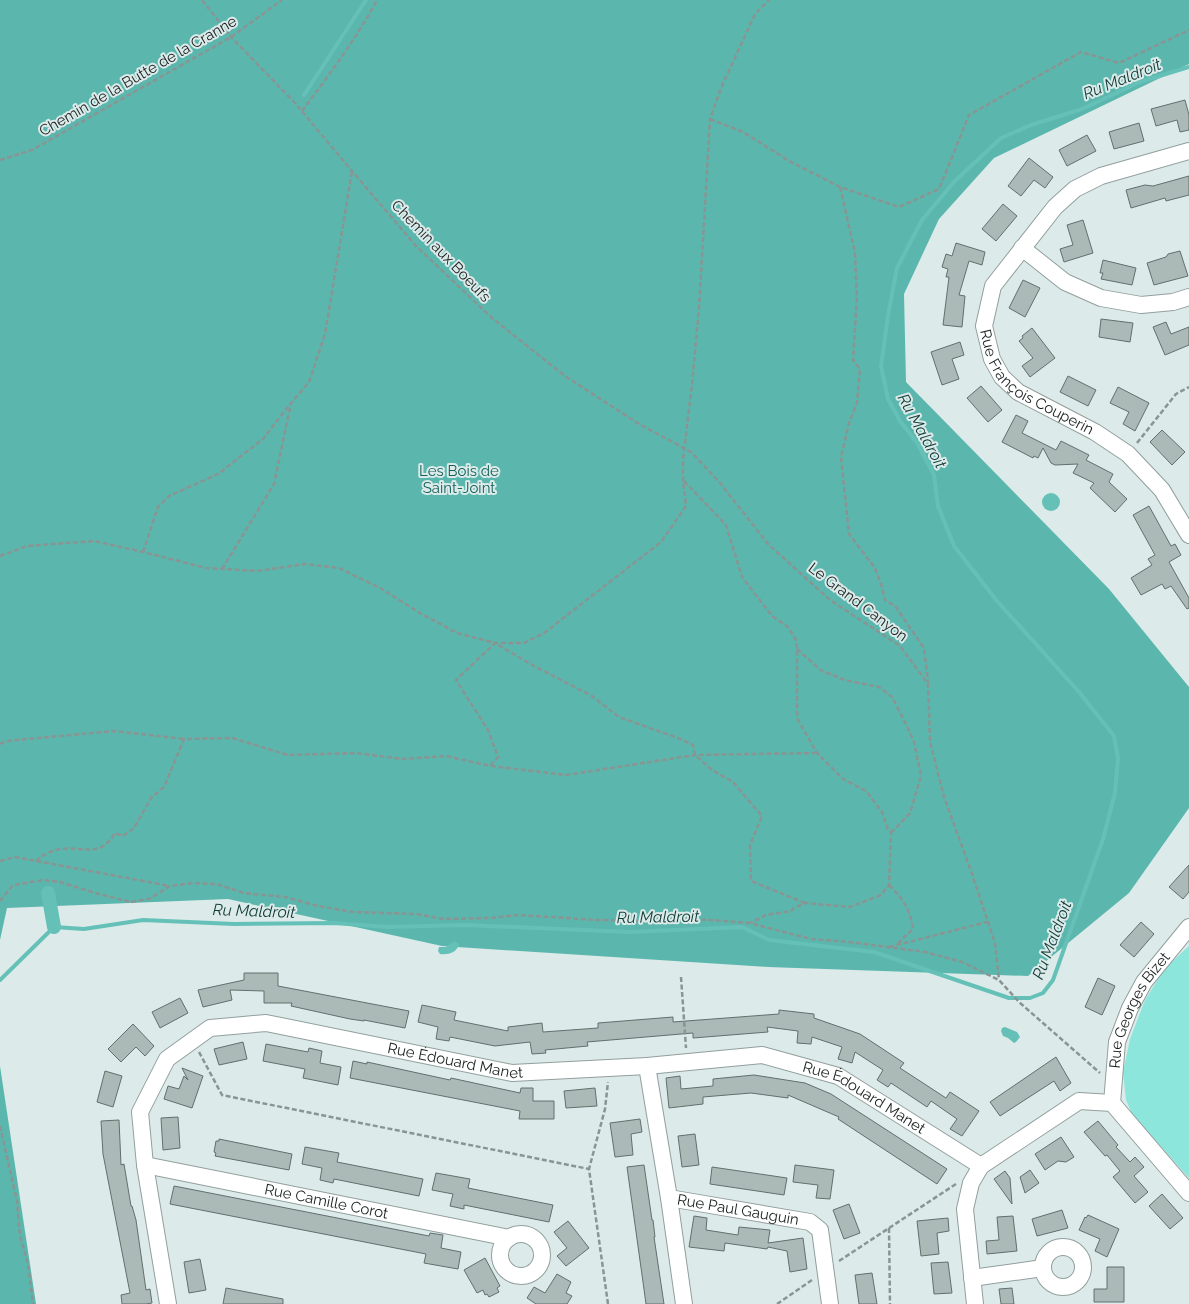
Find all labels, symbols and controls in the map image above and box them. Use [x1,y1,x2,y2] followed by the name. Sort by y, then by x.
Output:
[36,12,240,140] street label: Chemin de la Butte de la Cranne
[1080,54,1165,103] water label: Ru Maldroit
[388,196,494,306] street label: Chemin aux Boeufs
[976,328,1097,439] street label: Rue François Couperin
[894,390,951,472] water label: Ru Maldroit
[419,462,499,497] park label: Les Bois de Saint-Joint
[805,559,911,645] street label: Le Grand Canyon
[1028,897,1076,982] water label: Ru Maldroit
[212,900,296,922] water label: Ru Maldroit
[617,907,700,927] water label: Ru Maldroit
[1106,948,1174,1069] street label: Rue Georges Bizet
[386,1039,523,1082] street label: Rue Édouard Manet
[801,1058,929,1138] street label: Rue Édouard Manet
[263,1180,390,1223] street label: Rue Camille Corot
[676,1191,800,1229] street label: Rue Paul Gauguin

